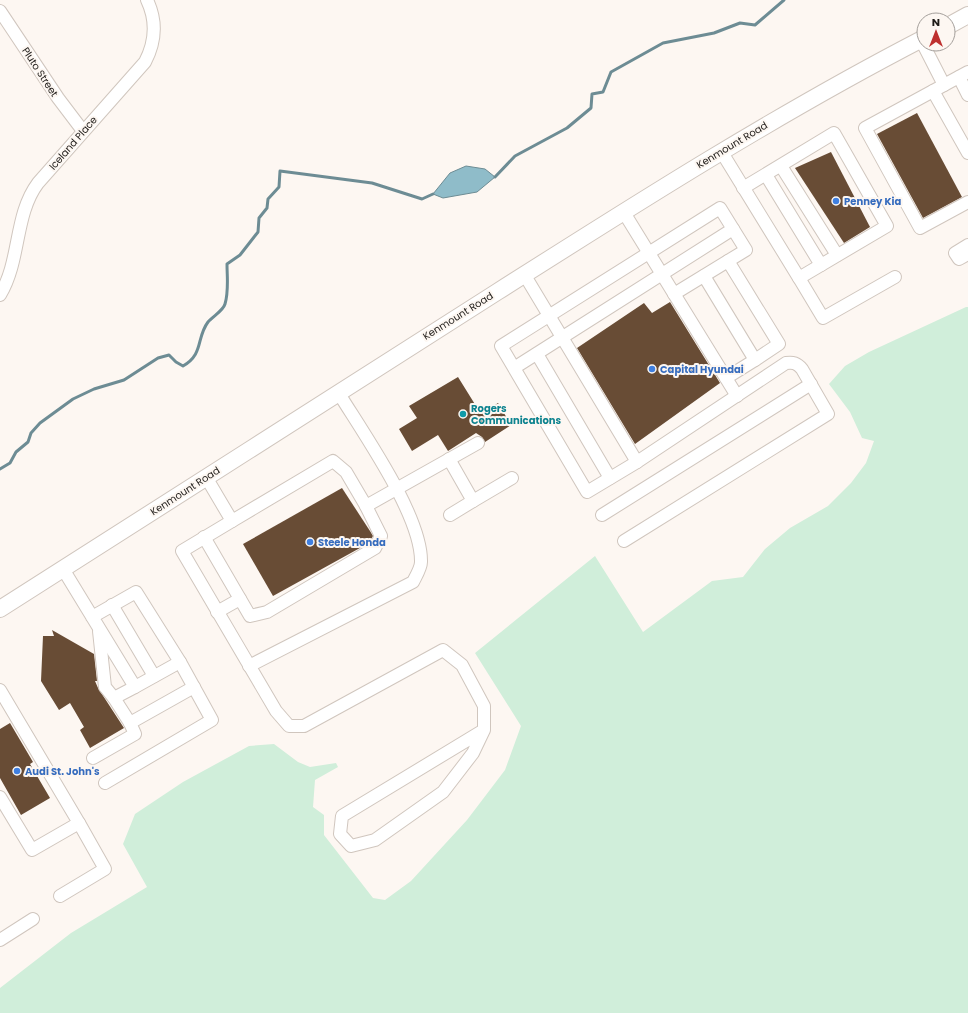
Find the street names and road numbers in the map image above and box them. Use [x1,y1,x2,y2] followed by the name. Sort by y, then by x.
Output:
[18,44,62,100] street label: Pluto Street
[45,113,101,173] street label: Iceland Place
[694,118,770,172] street label: Kenmount Road
[420,288,496,344] street label: Kenmount Road
[147,463,223,519] street label: Kenmount Road

